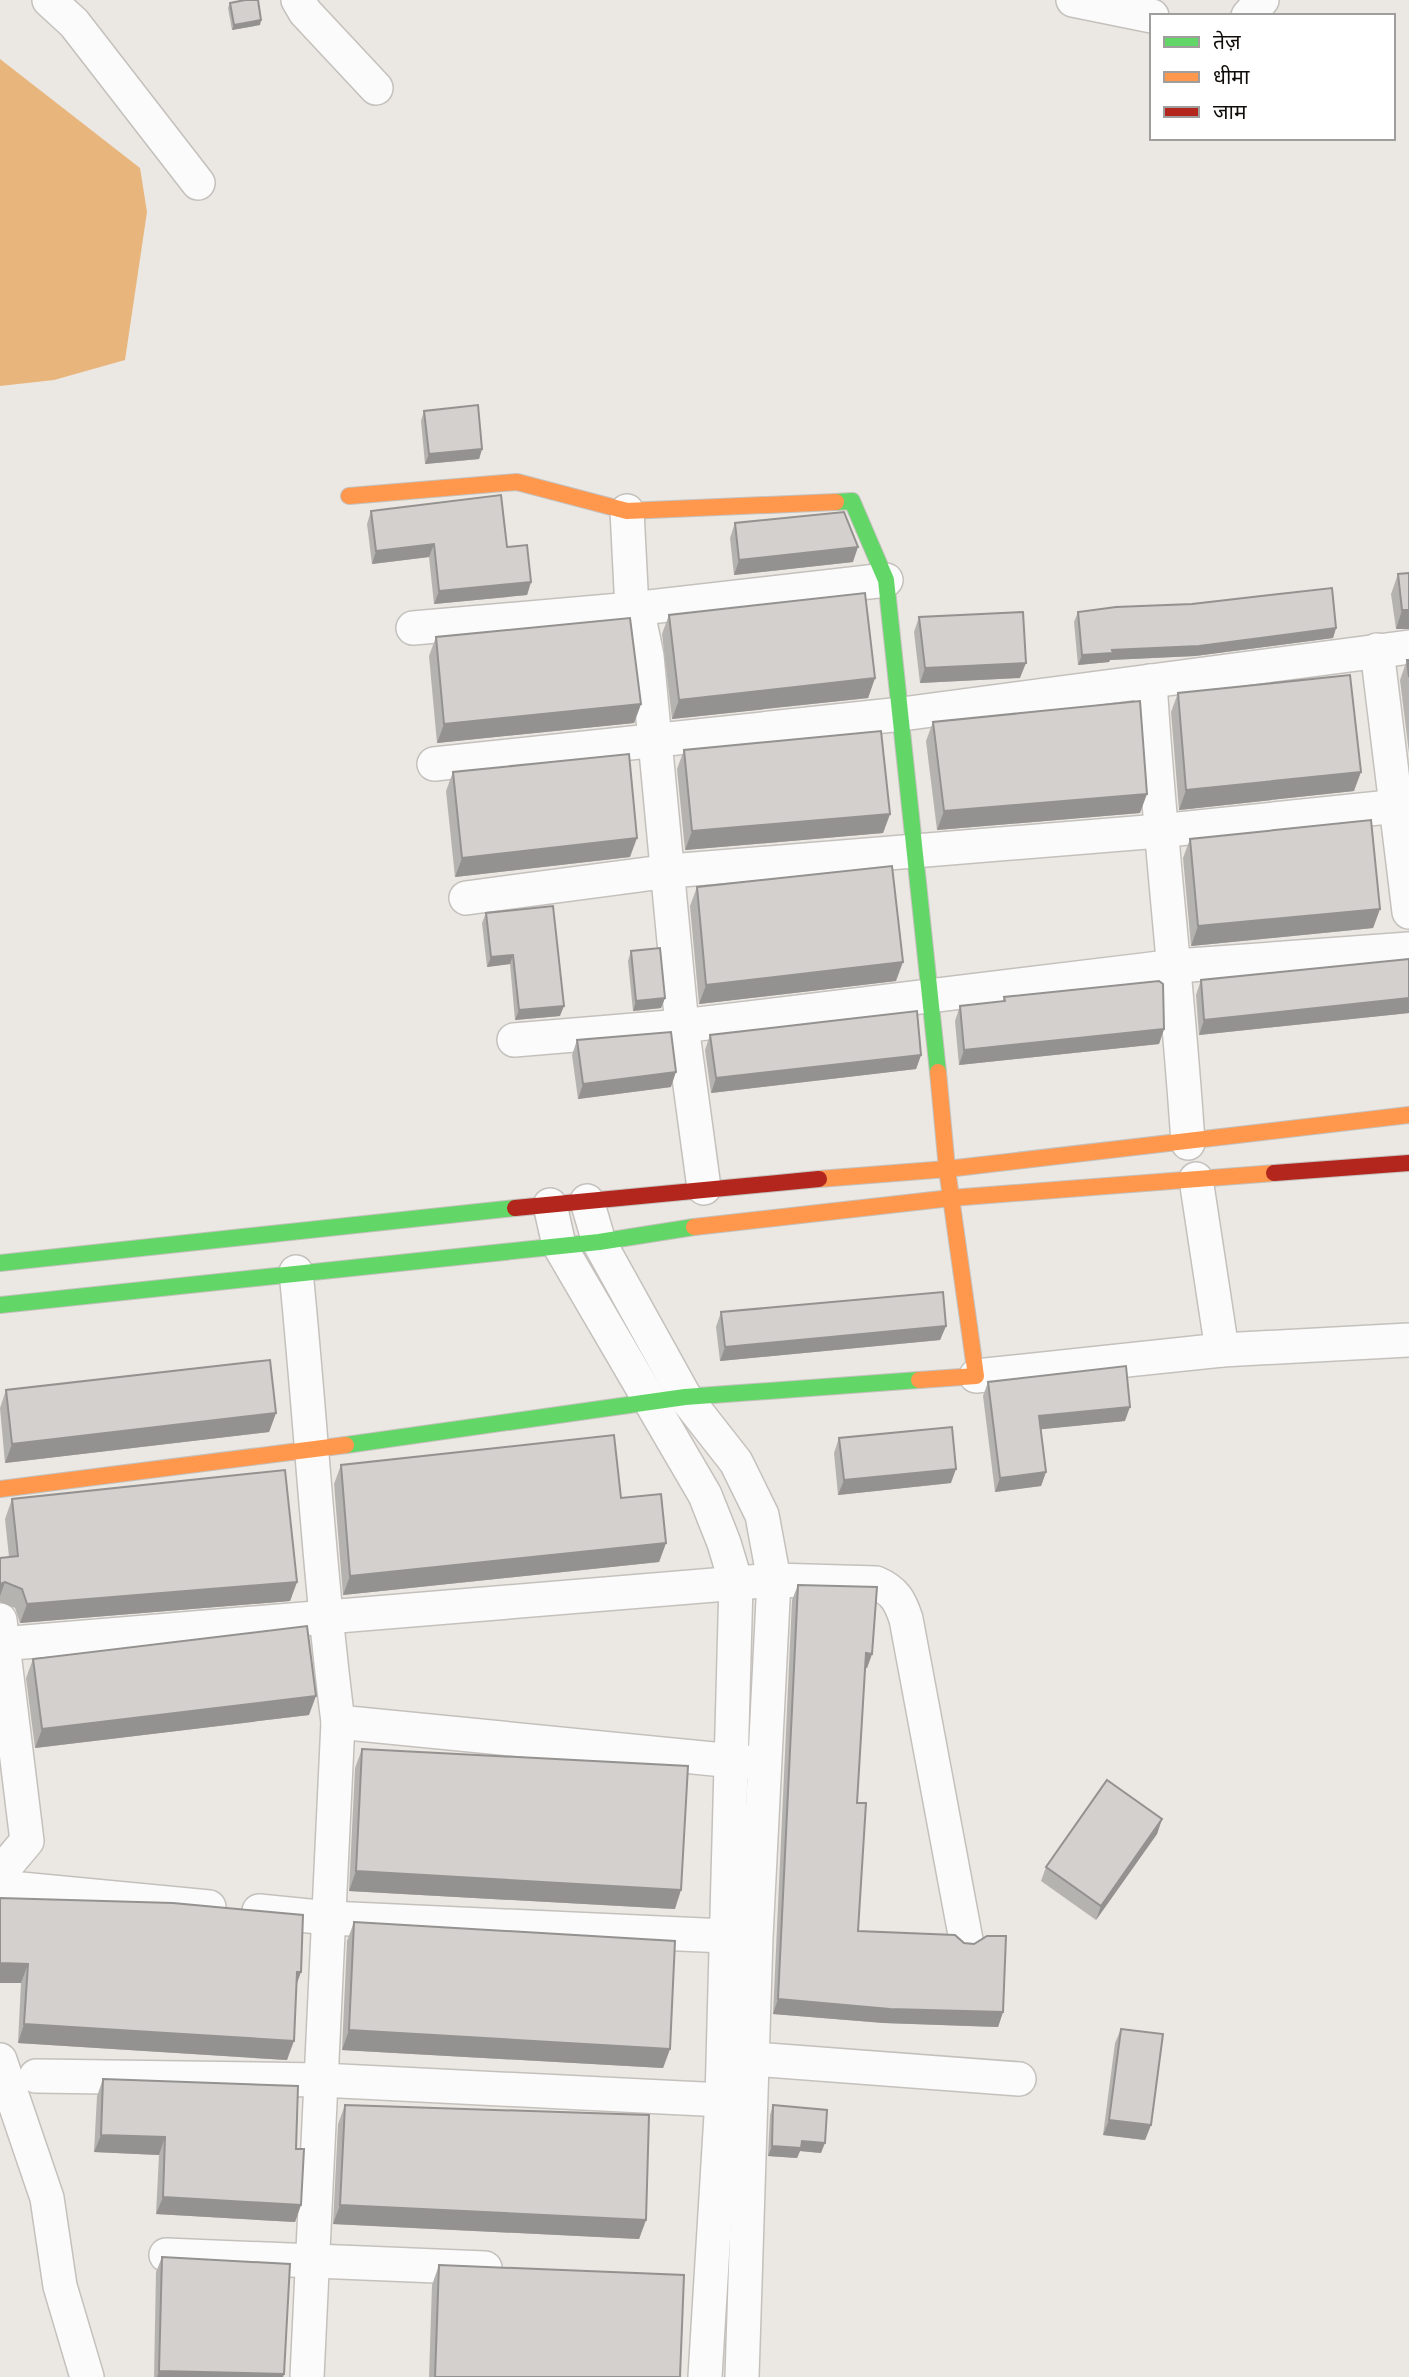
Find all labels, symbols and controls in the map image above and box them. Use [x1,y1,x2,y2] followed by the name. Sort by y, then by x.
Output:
[1150,14,1395,140] legend
[1213,27,1241,57] text: तेज़
[1213,62,1250,92] text: धीमा
[1213,97,1247,127] text: जाम

